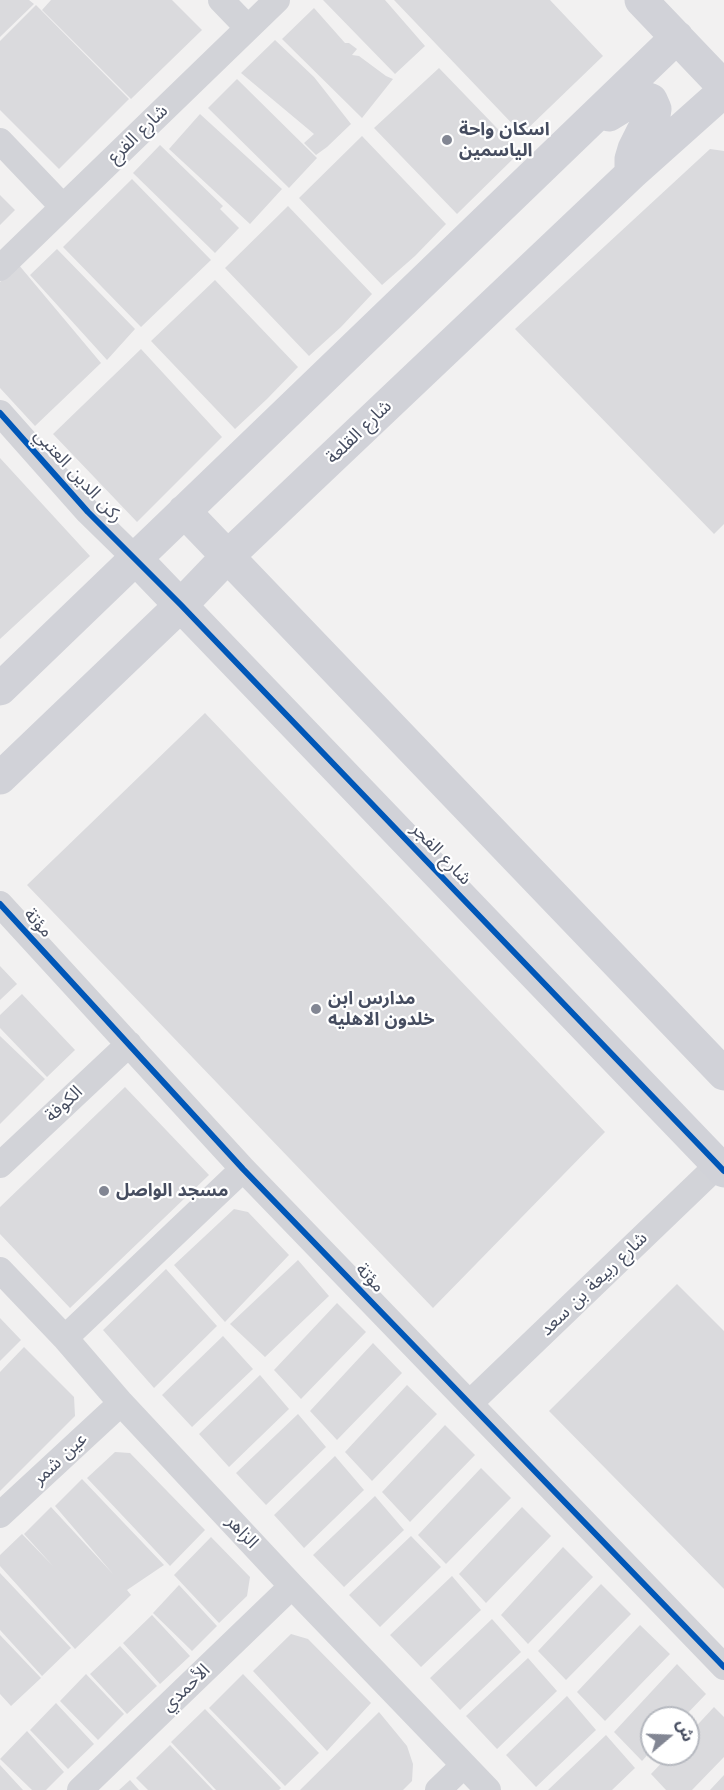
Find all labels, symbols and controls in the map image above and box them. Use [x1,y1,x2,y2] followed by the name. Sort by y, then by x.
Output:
[103,100,173,168] street label: شارع الفرع
[459,119,550,162] place label: اسكان واحة الياسمين
[440,133,454,147] marker: اسكان واحة الياسمين
[322,396,396,468] street label: شارع القلعة
[29,425,127,527] street label: ركن الدين العتبي
[406,819,476,889] street label: شارع الفجر
[19,904,57,942] street label: مؤتة
[328,988,435,1030] place label: مدارس ابن خلدون الاهليه
[309,1002,323,1016] marker: مدارس ابن خلدون الاهليه
[41,1081,87,1127] street label: الكوفة
[116,1180,228,1202] place label: مسجد الواصل
[97,1184,111,1198] marker: مسجد الواصل
[536,1228,652,1340] street label: شارع ربيعة بن سعد
[351,1259,389,1297] street label: مؤتة
[28,1428,92,1490] street label: عين شمر
[221,1511,263,1553] street label: الزاهر
[157,1660,215,1716] street label: الأحمدي
[640,1706,700,1766] north arrow
[673,1717,698,1744] text: ش

